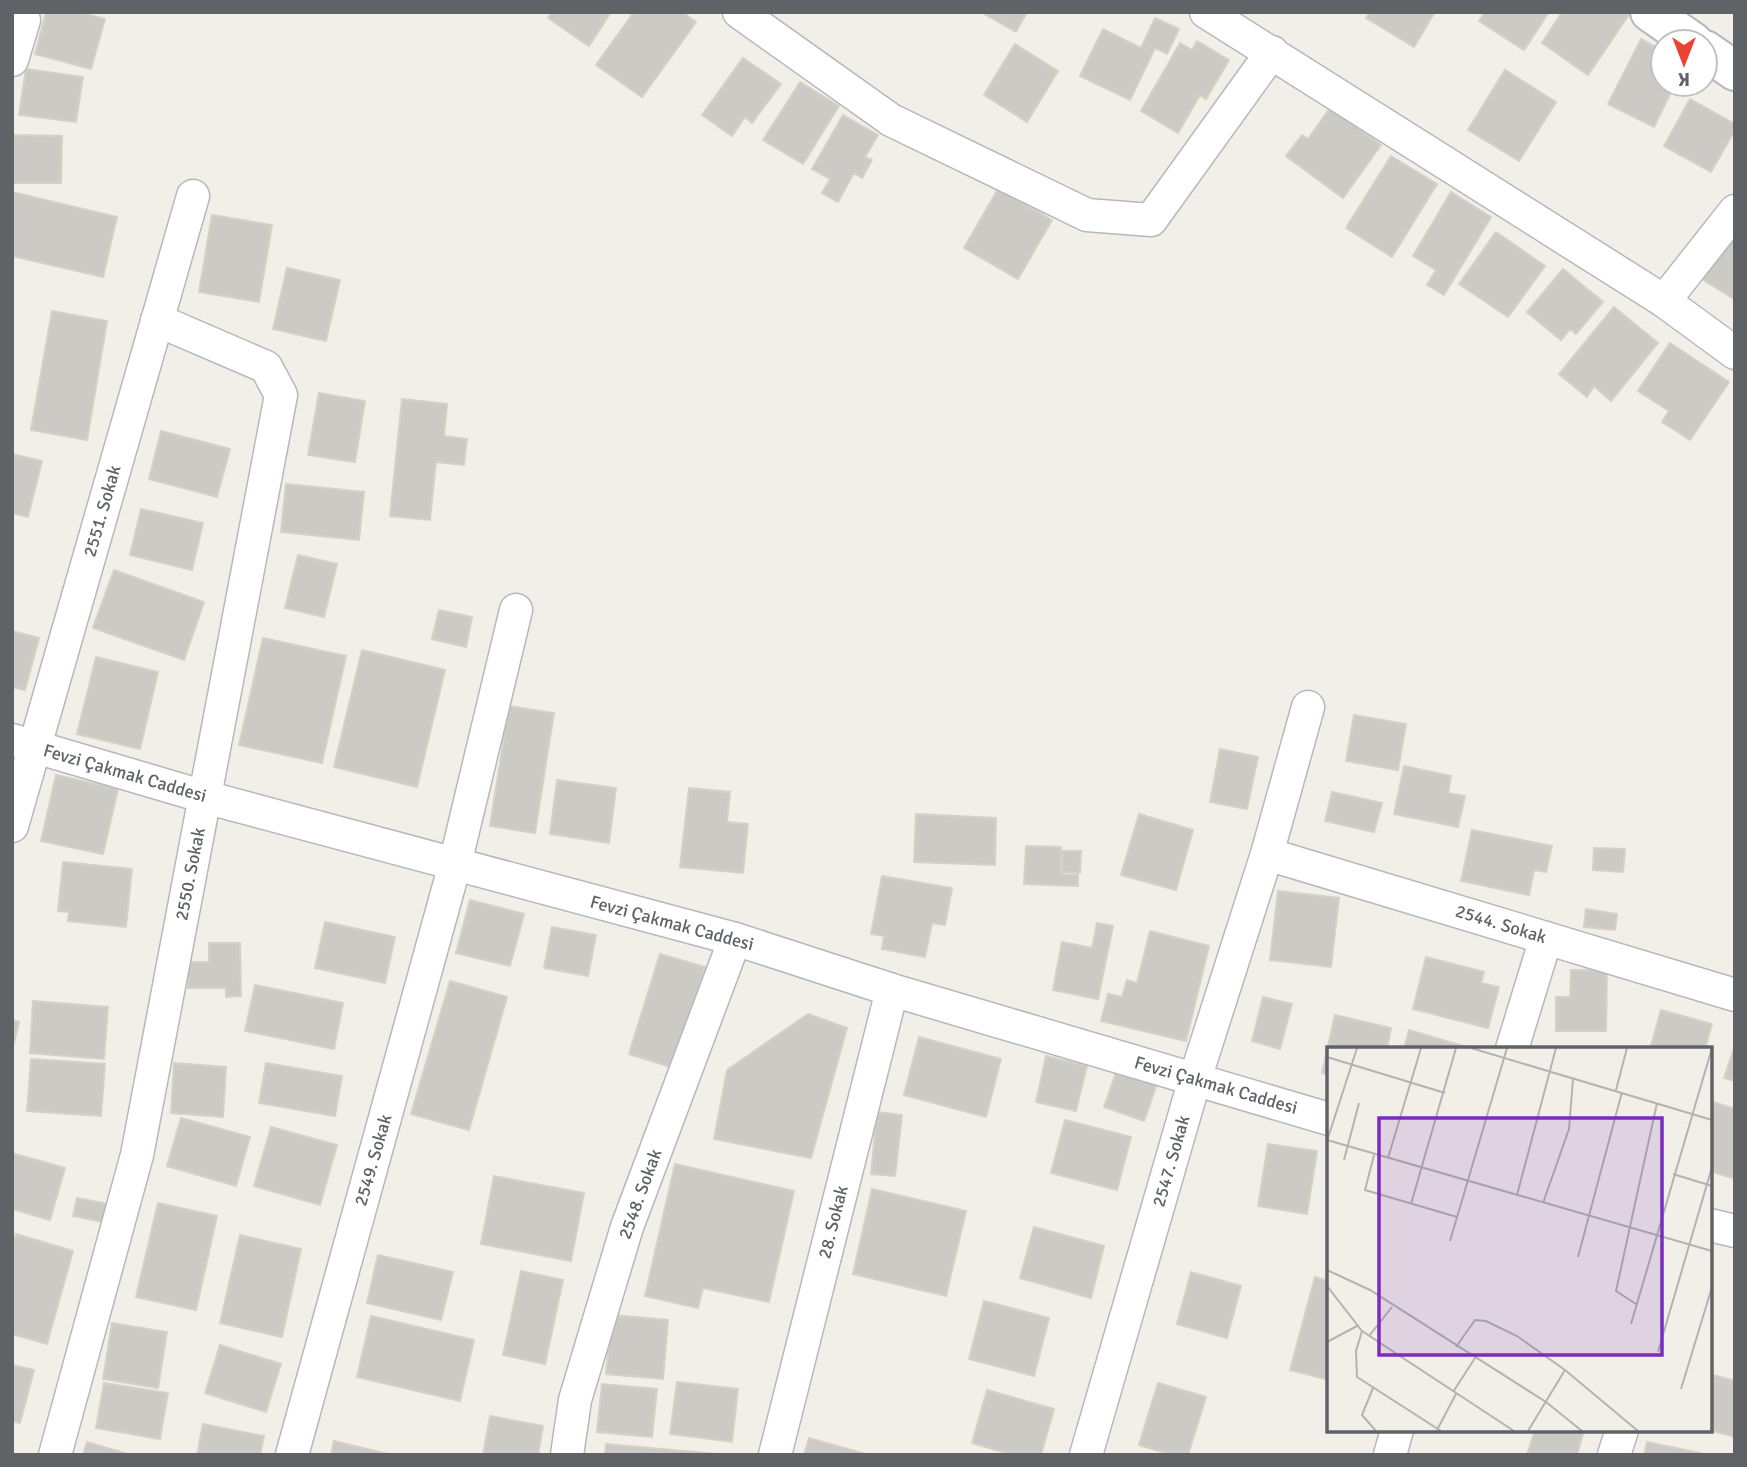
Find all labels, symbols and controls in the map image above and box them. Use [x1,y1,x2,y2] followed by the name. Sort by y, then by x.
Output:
[1649,28,1719,98] north arrow
[1678,67,1690,91] text: K
[78,463,126,559] street label: 2551. Sokak
[41,739,209,807] street label: Fevzi Çakmak Caddesi
[170,826,210,922] street label: 2550. Sokak
[588,891,756,955] street label: Fevzi Çakmak Caddesi
[1453,900,1549,948] street label: 2544. Sokak
[1327,1047,1712,1432] inset map
[1132,1051,1300,1119] street label: Fevzi Çakmak Caddesi
[349,1112,397,1208] street label: 2549. Sokak
[1147,1113,1195,1209] street label: 2547. Sokak
[614,1146,666,1242] street label: 2548. Sokak
[813,1183,853,1261] street label: 28. Sokak

